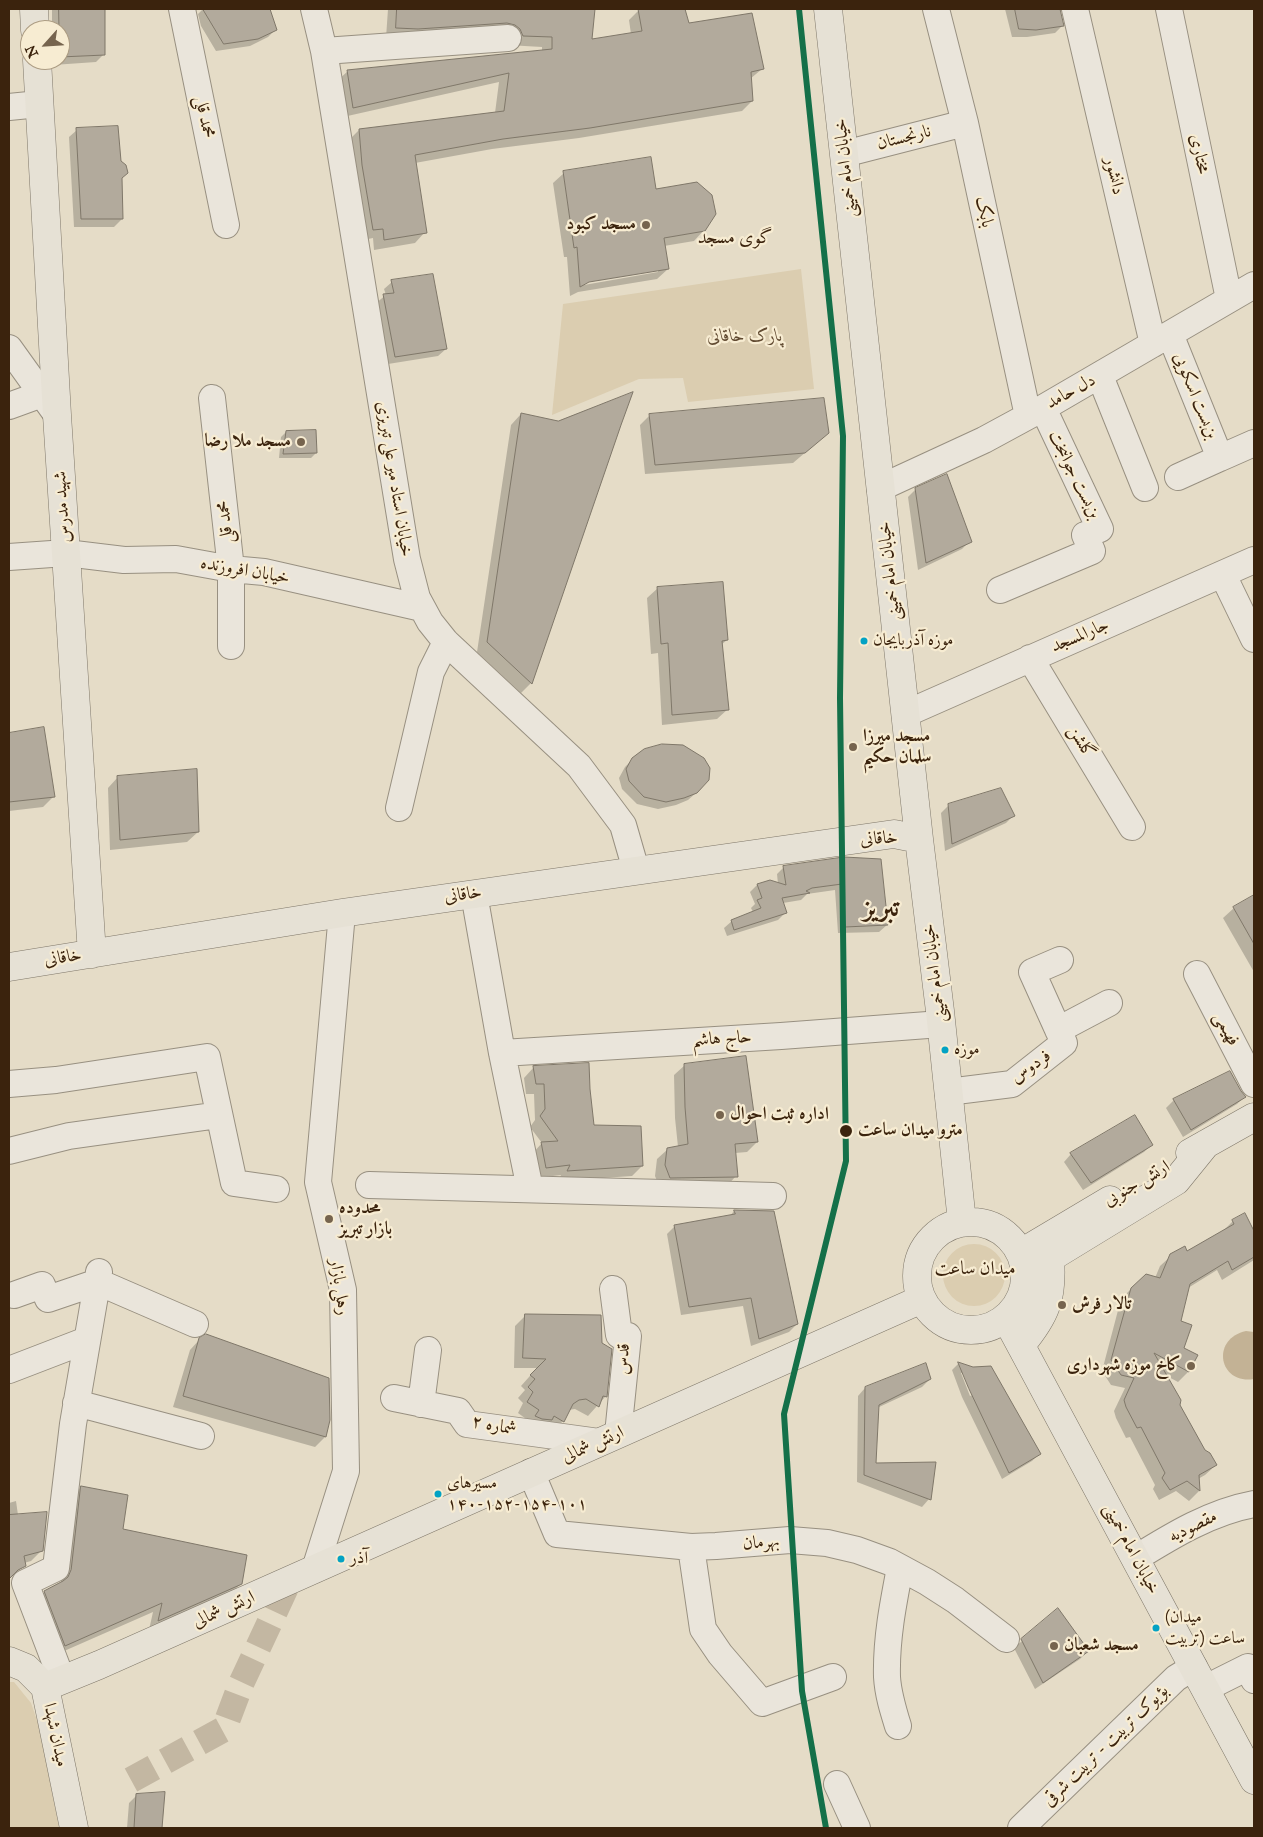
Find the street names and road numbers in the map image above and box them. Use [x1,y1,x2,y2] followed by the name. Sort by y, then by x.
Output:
[189,94,219,140] street label: محمد قلی
[830,117,862,219] street label: خیابان امام خمینی
[875,121,933,155] street label: نارنجستان
[1184,132,1214,176] street label: مختاری
[1099,155,1129,197] street label: دانشور
[970,194,998,230] street label: بابک
[1168,349,1222,443] street label: بن‌بست اسکویی
[1042,370,1100,414] street label: دل حامد
[371,400,417,558] street label: خیابان استاد میر علی تبریزی
[1043,427,1105,523] street label: بن‌بست جوانبخت
[50,470,76,544] street label: شهید مدرس
[213,500,239,544] street label: محمد قلی
[874,520,906,622] street label: خیابان امام خمینی
[199,553,291,589] street label: خیابان افروزنده
[1048,614,1112,658] street label: جارالمسجد
[1063,721,1099,763] street label: گلشن
[859,827,899,851] street label: خاقانی
[443,882,483,908] street label: خاقانی
[918,922,952,1024] street label: خیابان امام خمینی
[43,944,83,972] street label: خاقانی
[1208,1008,1244,1050] street label: فهیمی
[692,1027,752,1051] street label: حاج هاشم
[1007,1045,1055,1089] street label: فردوس
[1100,1156,1174,1212] street label: ارتش جنوبی
[324,1257,354,1317] street label: رهلی بازار
[613,1343,635,1375] street label: قدس
[470,1411,518,1441] street label: شماره ۲
[559,1422,627,1468] street label: ارتش شمالی
[1098,1500,1164,1598] street label: خیابان امام خمینی
[1165,1506,1221,1548] street label: مقصودیه
[742,1531,780,1555] street label: بهرمان
[190,1587,258,1633] street label: ارتش شمالی
[1039,1681,1173,1811] street label: بؤیوک تربیت - تربیت شرقی
[38,1701,72,1769] street label: میدان شهدا

